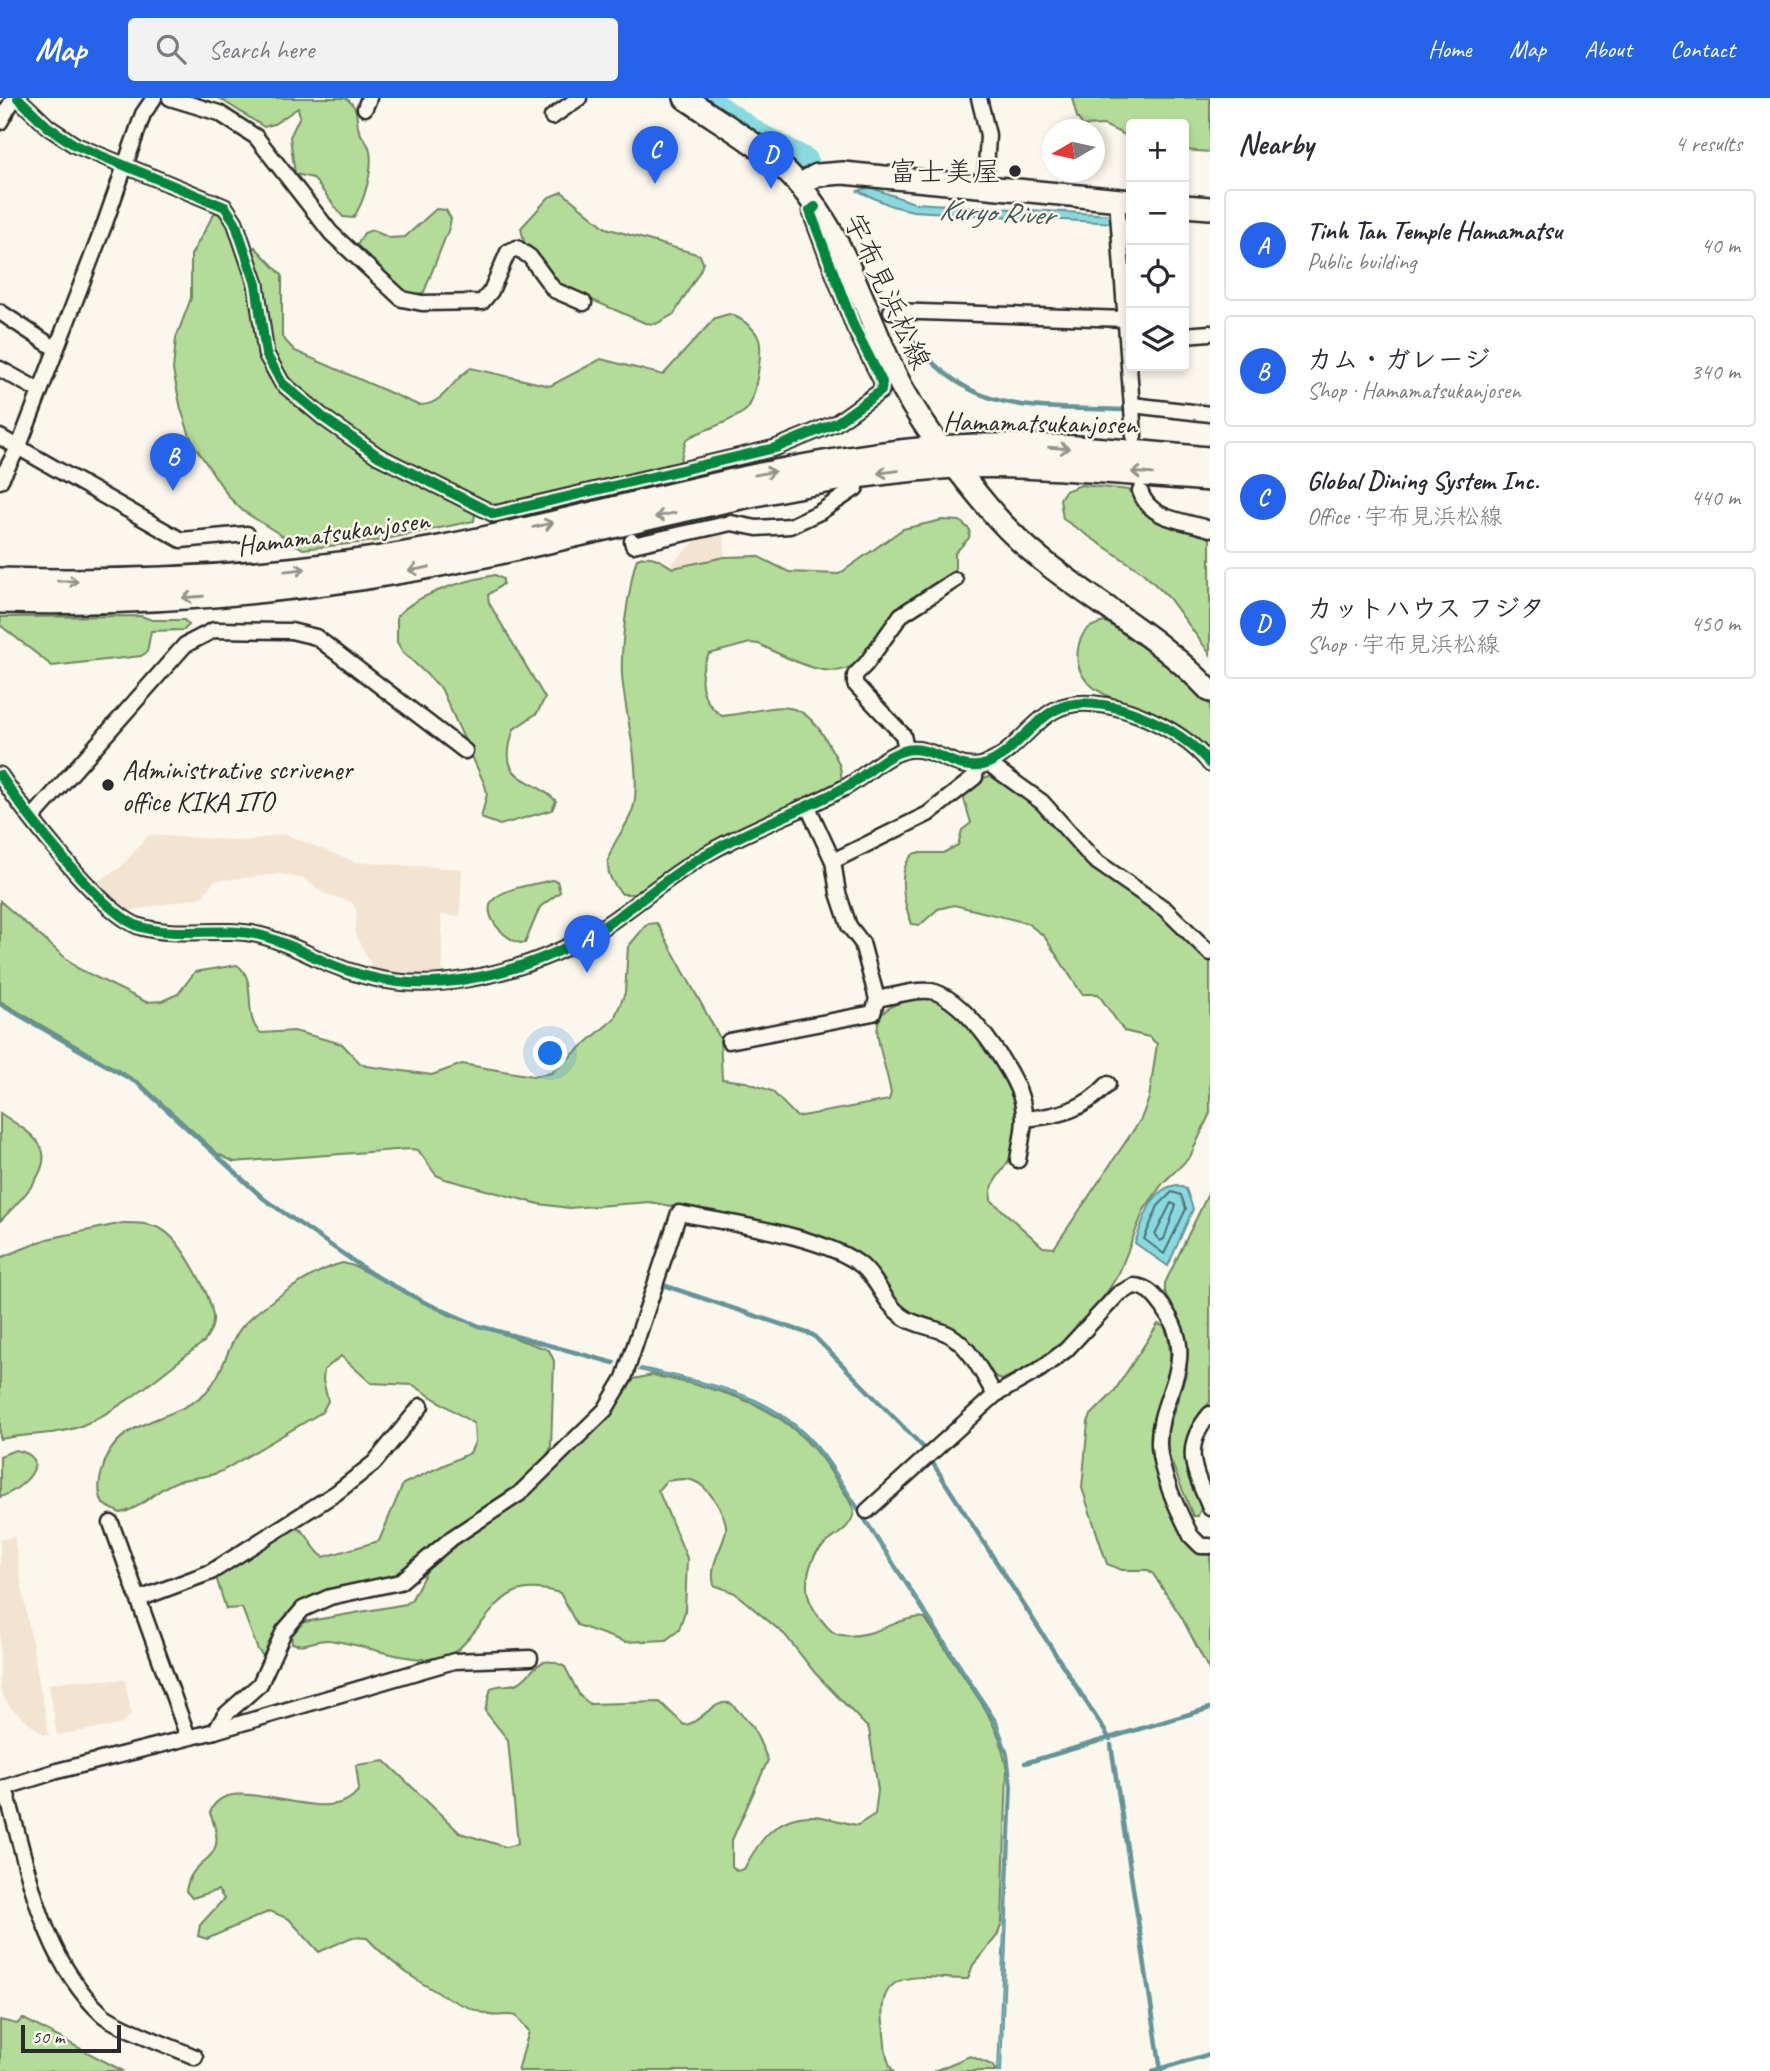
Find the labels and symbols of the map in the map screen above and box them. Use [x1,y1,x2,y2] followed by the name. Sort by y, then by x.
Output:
[1042,119,1105,182] north arrow
[632,126,678,184] pin: C
[748,131,794,189] pin: D
[889,154,1001,189] place label: 富士美屋
[1007,163,1023,179] marker: 富士美屋
[938,190,1059,234] water label: Kuryo River
[836,208,939,375] street label: 宇布見浜松線
[943,403,1138,442] street label: Hamamatsukanjosen
[150,433,196,491] pin: B
[1048,441,1071,454] one-way arrow
[753,465,775,479] one-way arrow
[877,465,900,478] one-way arrow
[1131,466,1154,479] one-way arrow
[235,501,433,563] street label: Hamamatsukanjosen
[654,509,677,522] one-way arrow
[531,518,554,531] one-way arrow
[408,562,430,576] one-way arrow
[283,563,306,576] one-way arrow
[56,575,79,588] one-way arrow
[182,591,205,604] one-way arrow
[122,752,354,819] place label: Administrative scrivener office KIKA ITO
[100,777,116,793] marker: Administrative scrivener office KIKA ITO
[564,915,610,973] pin: A
[533,1036,567,1070] your location
[21,2022,121,2054] scale bar

